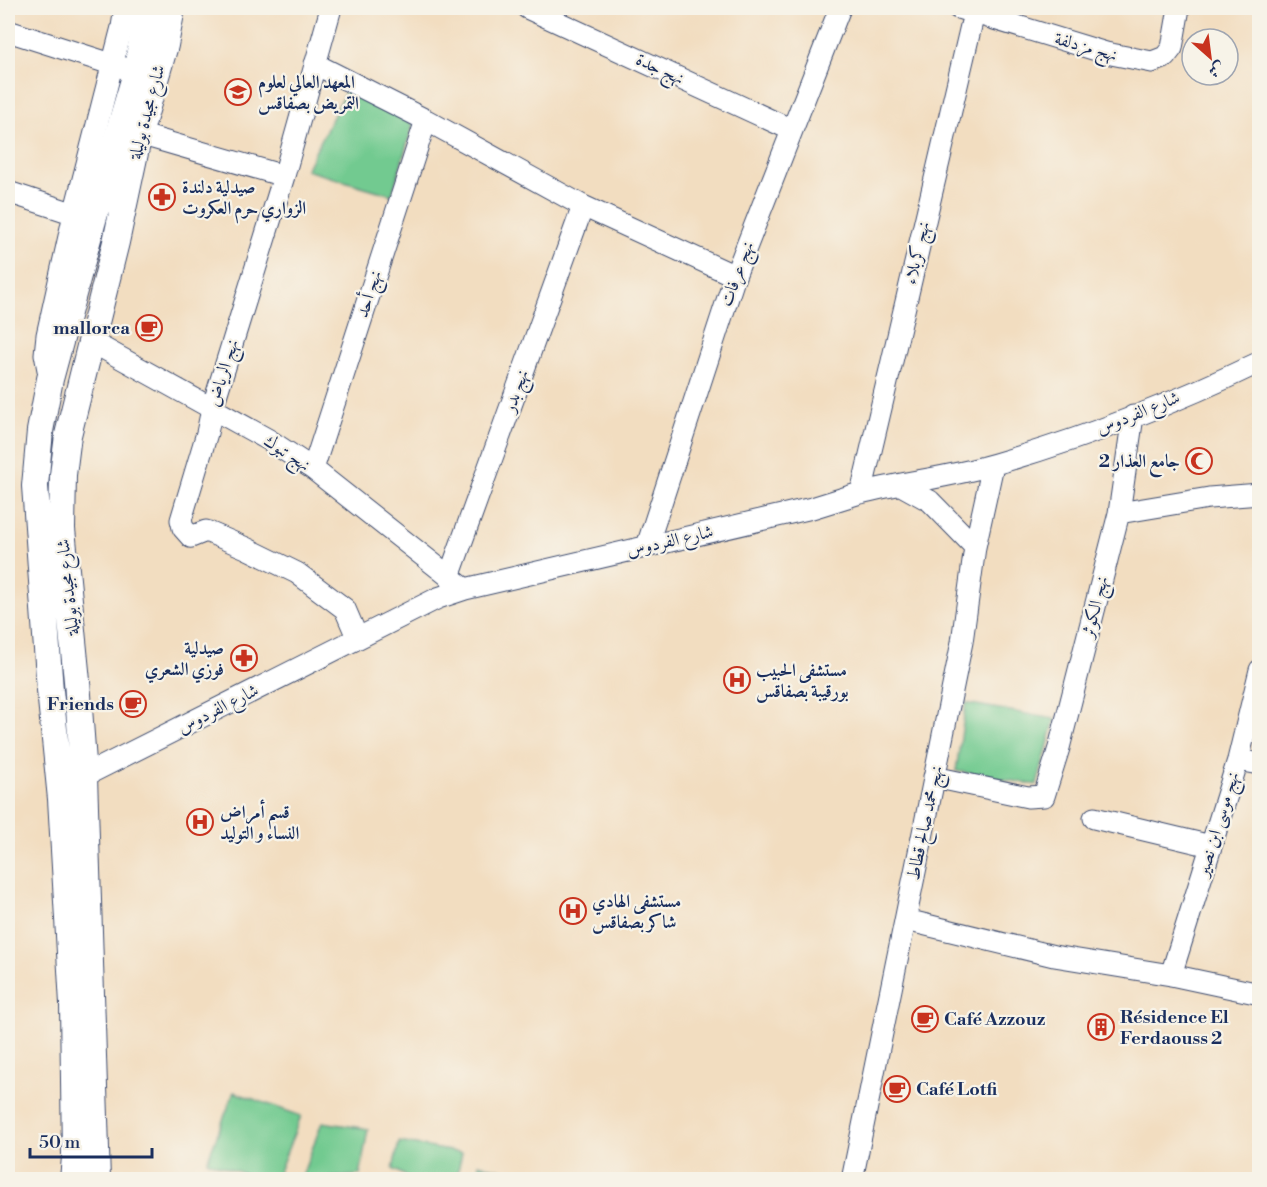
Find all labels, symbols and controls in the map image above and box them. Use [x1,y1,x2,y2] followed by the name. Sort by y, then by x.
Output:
[1051,27,1120,71] street label: نهج مزدلفة
[1180,27,1240,87] north arrow
[630,48,688,94] street label: نهج جدة
[1205,57,1228,82] text: ش
[123,62,174,164] street label: شارع مجيدة بوليلة
[258,71,359,115] place label: المعهد العالي لعلوم التمريض بصفاقس
[223,77,253,107] school or university icon: المعهد العالي لعلوم التمريض بصفاقس
[182,176,306,224] place label: صيدلية دلندة الزواري حرم العكروت
[147,182,177,212] pharmacy icon: صيدلية دلندة الزواري حرم العكروت
[899,219,939,288] street label: نهج كربلاء
[715,238,763,311] street label: نهج عرفات
[349,267,391,322] street label: نهج أحد
[134,313,164,343] cafe icon: mallorca
[53,317,130,340] place label: mallorca
[202,336,248,411] street label: نهج الرياض
[497,367,538,419] street label: نهج بدر
[1093,386,1184,443] street label: شارع الفردوس
[257,429,315,480] street label: نهج تبوك
[1184,446,1214,476] mosque icon: جامع العذار 2
[1099,450,1180,478] place label: جامع العذار 2
[624,520,716,565] street label: شارع الفردوس
[51,537,88,637] street label: شارع مجيدة بوليلة
[1076,574,1118,643] street label: نهج الكوثر
[145,637,224,684] place label: صيدلية فوزي الشعري
[229,643,259,673] pharmacy icon: صيدلية فوزي الشعري
[756,659,849,703] place label: مستشفى الحبيب بورقيبة بصفاقس
[722,665,752,695] hospital icon: مستشفى الحبيب بورقيبة بصفاقس
[174,679,264,742] street label: شارع الفردوس
[118,689,148,719] cafe icon: Friends
[47,693,114,716] place label: Friends
[902,764,952,883] street label: نهج محمد صالح قطاط
[1191,769,1249,882] street label: نهج موسى ابن نصير
[220,799,299,845] place label: قسم أمراض النساء و التوليد
[185,807,215,837] hospital icon: قسم أمراض النساء و التوليد
[592,890,681,934] place label: مستشفى الهادي شاكر بصفاقس
[558,896,588,926] hospital icon: مستشفى الهادي شاكر بصفاقس
[910,1004,940,1034] cafe icon: Café Azzouz
[1120,1006,1229,1050] place label: Résidence El Ferdaouss 2
[944,1008,1046,1031] place label: Café Azzouz
[1086,1012,1116,1042] building icon: Résidence El Ferdaouss 2
[882,1074,912,1104] cafe icon: Café Lotfi
[916,1078,997,1101] place label: Café Lotfi
[30,1121,152,1159] scale bar
[39,1131,81,1154] text: 50 m

